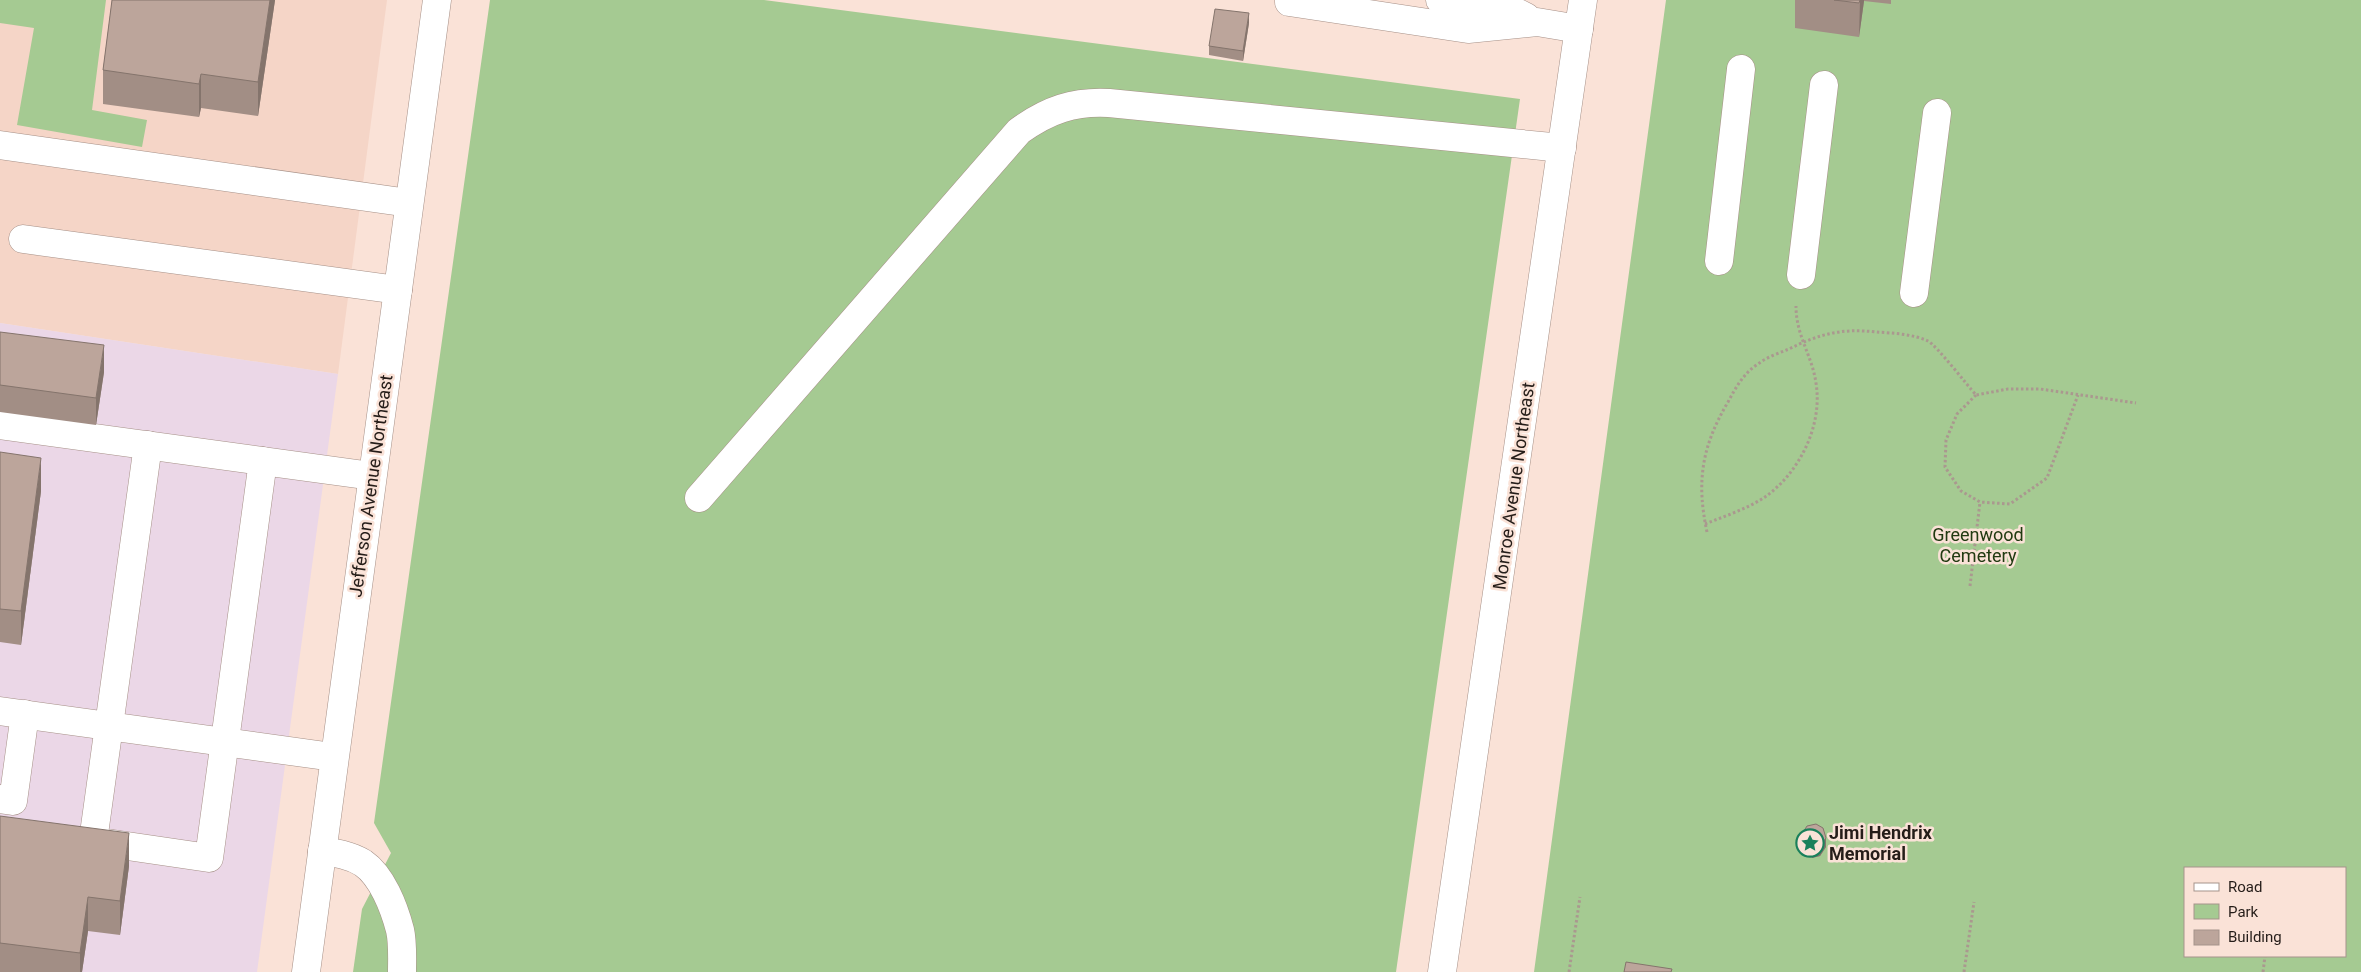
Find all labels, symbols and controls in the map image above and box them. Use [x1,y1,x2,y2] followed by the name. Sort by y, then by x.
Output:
[344,373,397,599] street label: Jefferson Avenue Northeast
[1489,381,1538,591] street label: Monroe Avenue Northeast
[1932,524,2024,566] park label: Greenwood Cemetery
[1829,822,1933,864] place label: Jimi Hendrix Memorial
[1795,828,1825,858] place icon: Jimi Hendrix Memorial
[2184,867,2346,957] legend
[2228,878,2262,896] text: Road
[2228,903,2259,921] text: Park
[2228,928,2282,946] text: Building

